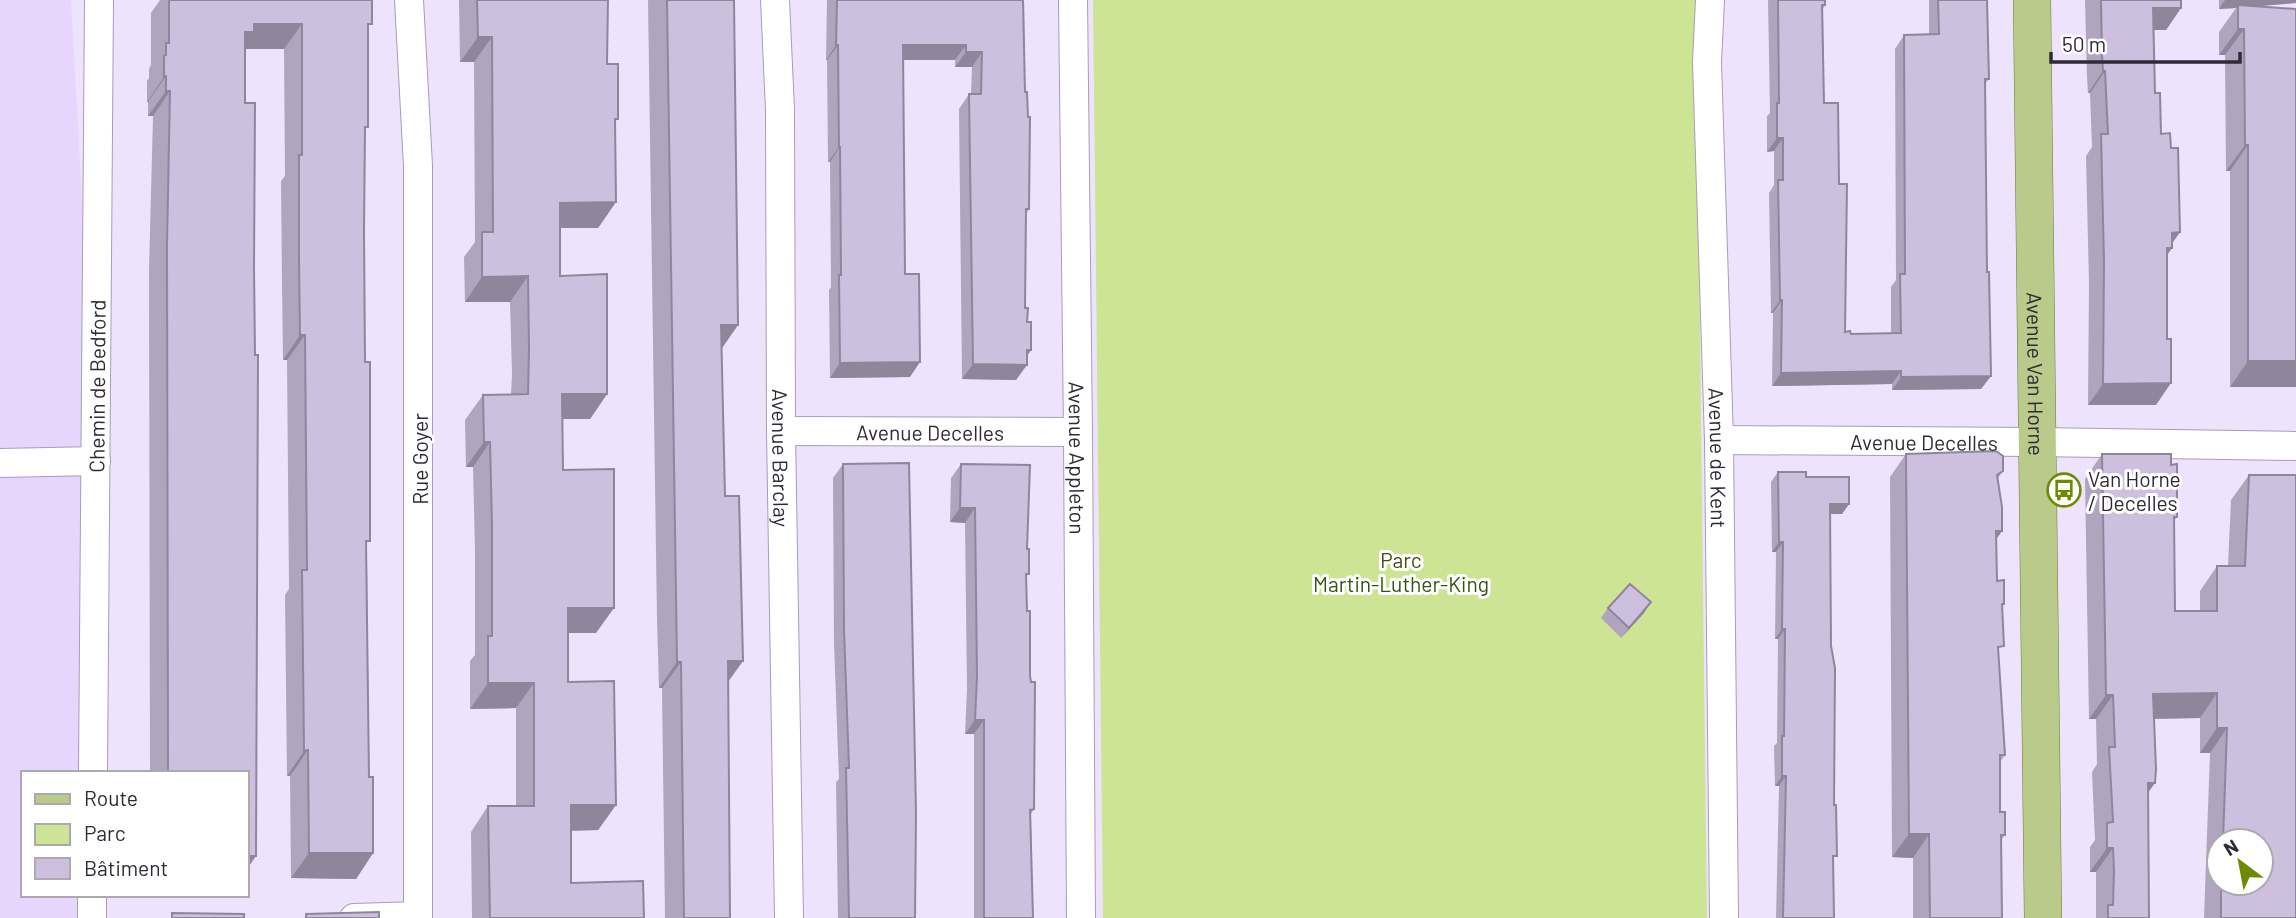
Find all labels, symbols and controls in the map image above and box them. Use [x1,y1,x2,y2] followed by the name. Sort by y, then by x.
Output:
[2051,21,2240,65] scale bar
[2062,31,2106,56] text: 50 m
[2023,292,2050,456] street label: Avenue Van Horne
[83,299,109,473] street label: Chemin de Bedford
[1065,381,1091,535] street label: Avenue Appleton
[1705,387,1732,528] street label: Avenue de Kent
[768,389,795,528] street label: Avenue Barclay
[407,413,432,505] street label: Rue Goyer
[856,419,1004,444] street label: Avenue Decelles
[1850,428,1998,454] street label: Avenue Decelles
[2088,466,2181,515] place label: Van Horne / Decelles
[2045,471,2083,509] bus stop icon: Van Horne / Decelles
[1313,547,1489,596] park label: Parc Martin-Luther-King
[21,771,248,897] legend
[84,785,138,810] text: Route
[84,820,126,845] text: Parc
[2205,827,2275,897] north arrow
[2219,834,2242,860] text: N
[84,855,168,880] text: Bâtiment

